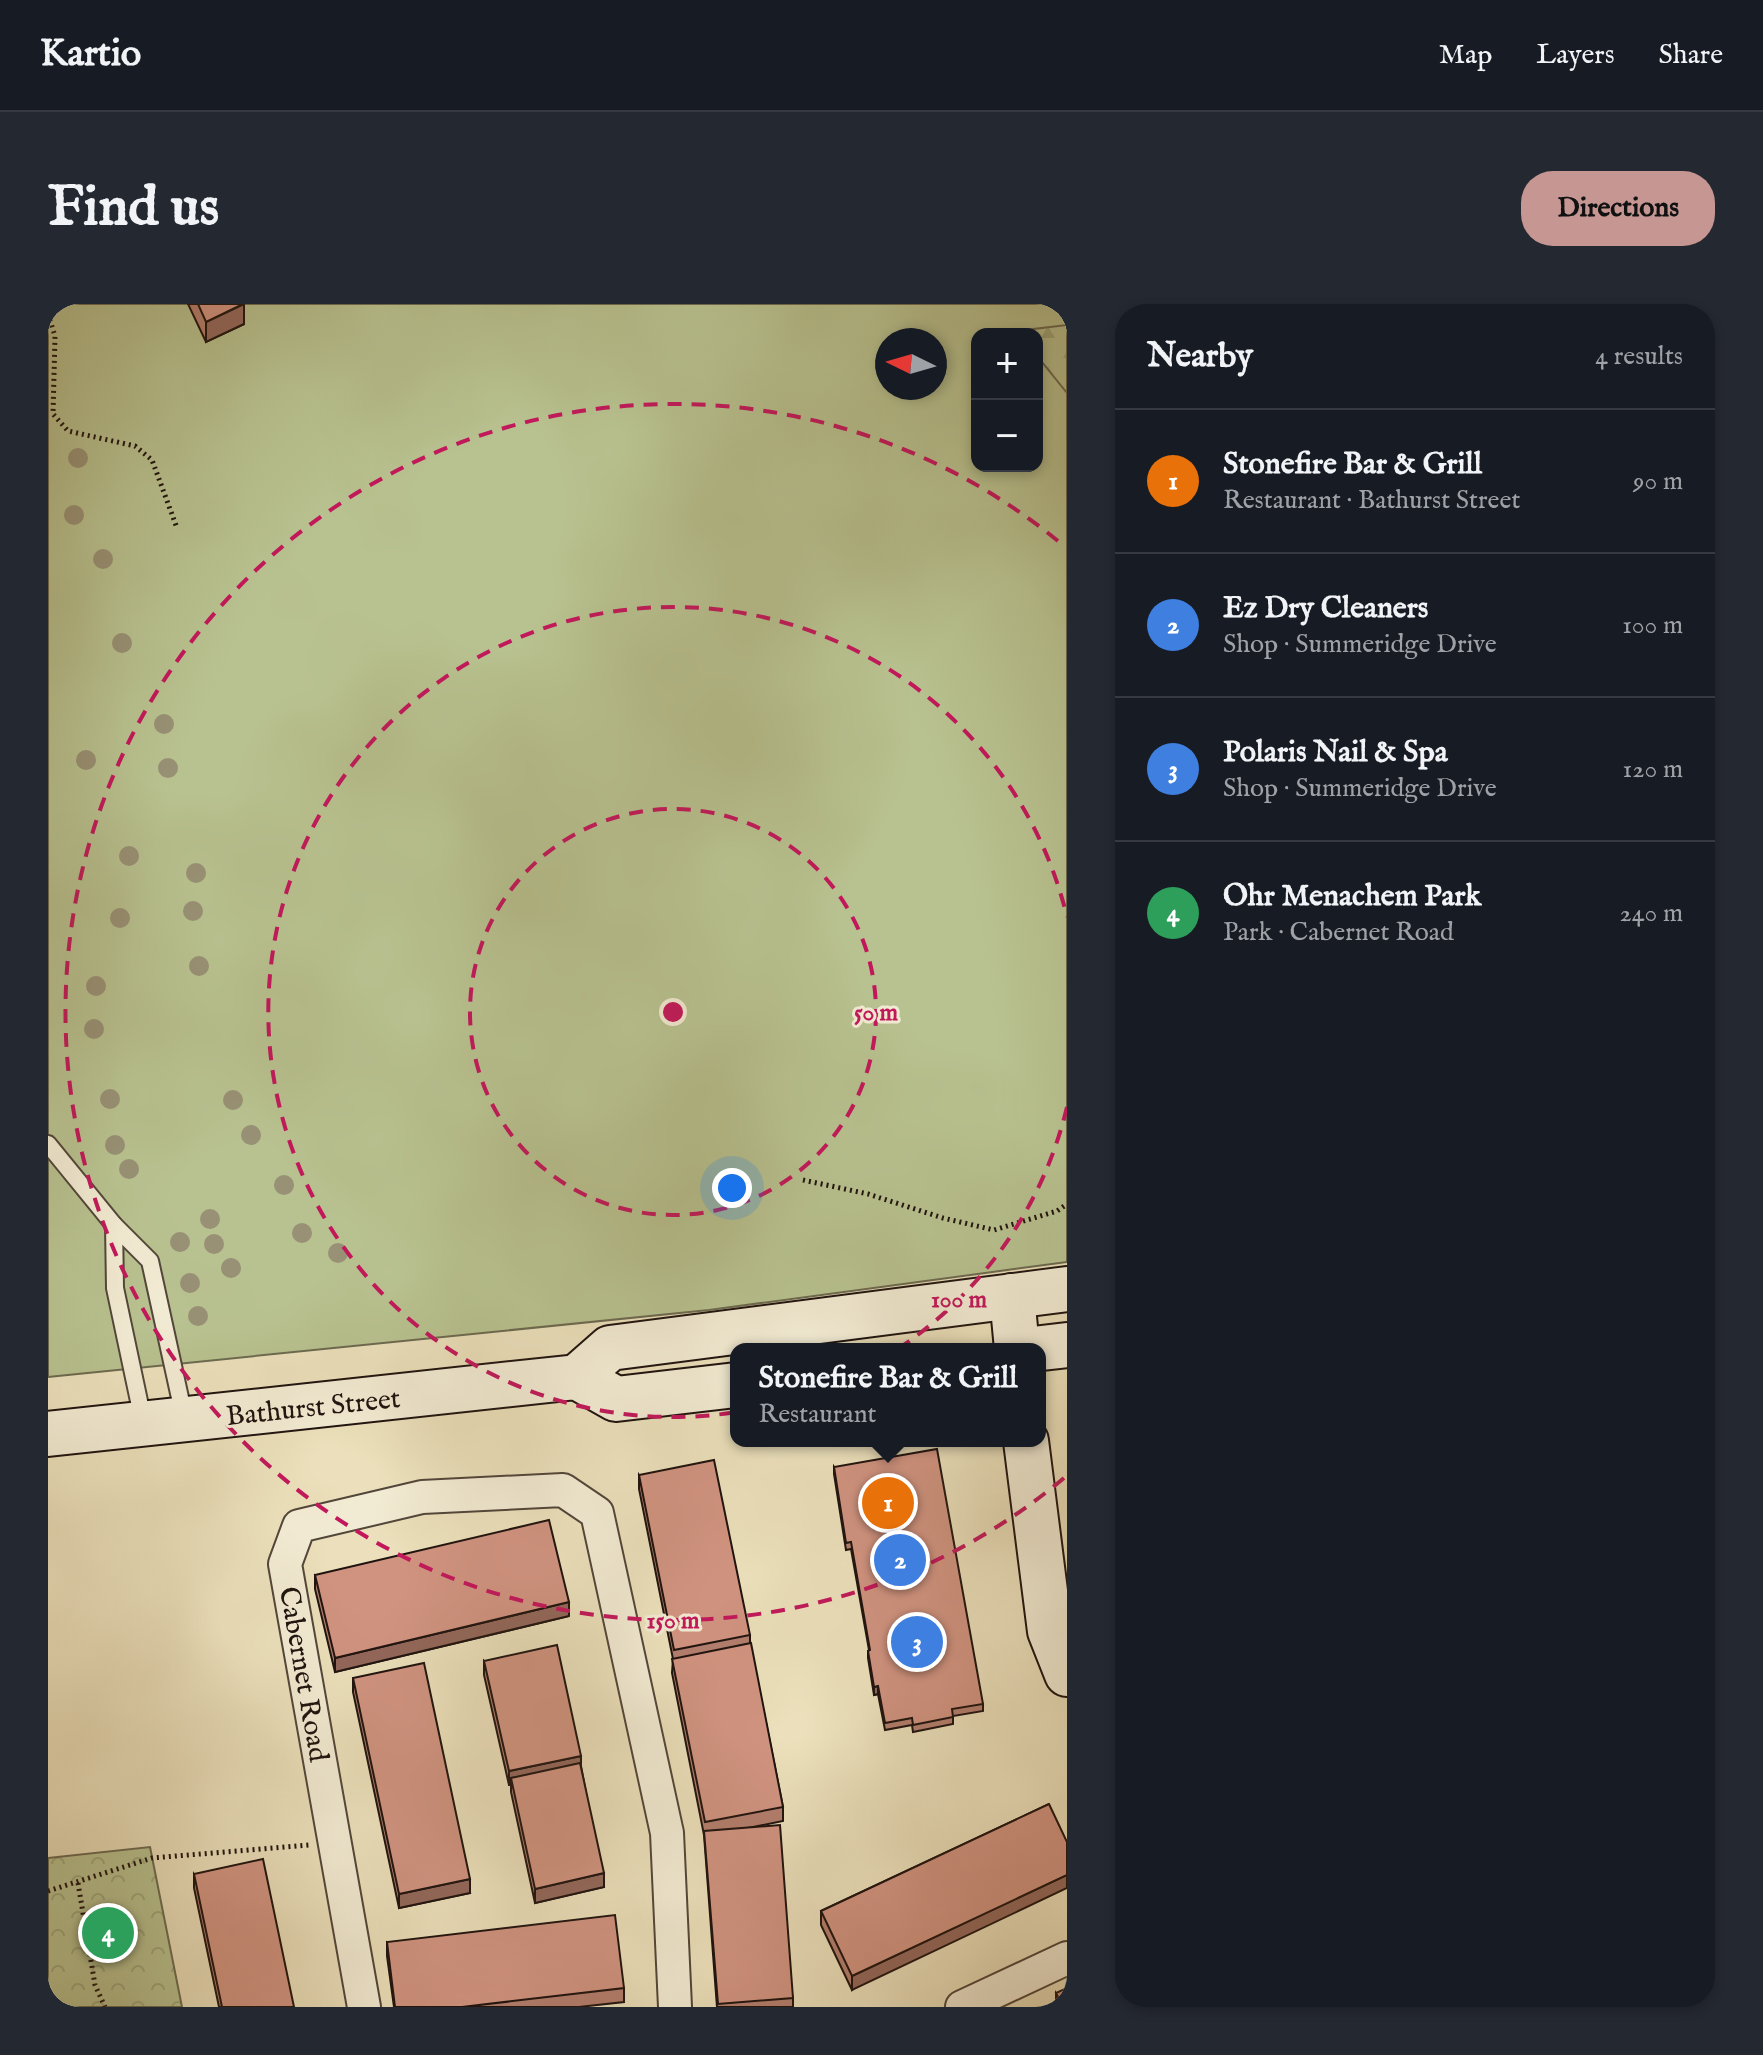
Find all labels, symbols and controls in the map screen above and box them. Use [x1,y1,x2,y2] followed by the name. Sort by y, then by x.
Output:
[40,31,141,79] text: Kartio
[1439,38,1492,73] text: Map
[1536,38,1615,73] text: Layers
[1659,38,1723,73] text: Share
[1521,171,1715,246] button: Directions
[48,173,219,244] text: Find us
[875,328,947,400] north arrow
[971,328,1043,472] map controls
[971,328,1043,400] button: +
[1147,335,1253,378] text: Nearby
[1595,340,1683,373] text: 4 results
[971,400,1043,472] button: −
[1223,446,1482,484] text: Stonefire Bar & Grill
[1168,465,1178,498] text: 1
[1633,465,1683,498] text: 90 m
[1223,484,1520,517] text: Restaurant · Bathurst Street
[1223,590,1428,628] text: Ez Dry Cleaners
[1167,609,1179,642] text: 2
[1622,609,1683,642] text: 100 m
[1223,628,1497,661] text: Shop · Summeridge Drive
[1223,734,1448,772] text: Polaris Nail & Spa
[1168,753,1178,786] text: 3
[1623,753,1683,786] text: 120 m
[1223,772,1497,805] text: Shop · Summeridge Drive
[1223,878,1481,916] text: Ohr Menachem Park
[1167,897,1179,930] text: 4
[1620,897,1683,930] text: 240 m
[1223,916,1454,949] text: Park · Cabernet Road
[659,998,687,1026] centre of rings
[854,998,899,1029] text: 50 m
[712,1168,752,1208] your location
[931,1285,988,1316] text: 100 m
[730,1343,1046,1447] popup
[758,1360,1018,1398] text: Stonefire Bar & Grill
[224,1382,402,1435] street label: Bathurst Street
[758,1398,876,1431] text: Restaurant
[862,1473,914,1533] pin: 1
[874,1530,926,1590] pin: 2
[270,1584,335,1765] street label: Cabernet Road
[646,1606,700,1637] text: 150 m
[891,1612,943,1672] pin: 3
[82,1903,134,1963] pin: 4

